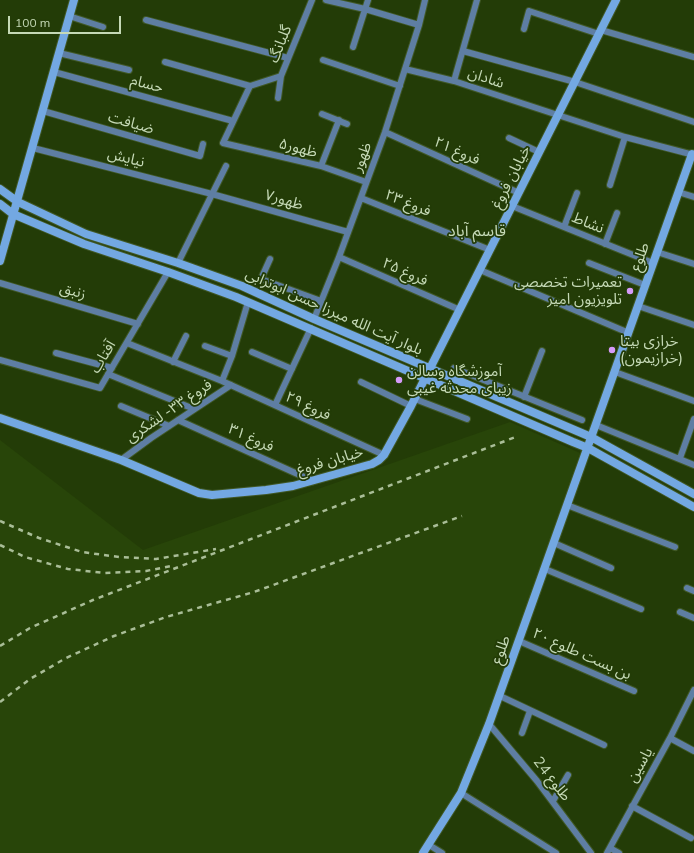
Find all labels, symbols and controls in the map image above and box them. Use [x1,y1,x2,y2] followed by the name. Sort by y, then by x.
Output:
[10,8,123,34] scale bar
[15,15,50,30] text: 100 m
[264,23,296,65] street label: گلبانگ
[466,64,506,92] street label: شادان
[129,71,165,97] street label: حسام
[106,108,156,138] street label: ضیافت
[431,133,483,169] street label: فروغ ۲۱
[277,135,319,161] street label: ظهور۵
[348,140,376,174] street label: ظهور
[487,142,535,212] street label: خیابان فروغ
[106,145,146,171] street label: نيايش
[263,186,305,214] street label: ظهور۷
[382,186,434,220] street label: فروغ ۲۳
[569,208,607,238] street label: نشاط
[448,221,506,241] district label: قاسم آباد
[627,240,653,274] street label: طلوع
[379,254,431,290] street label: فروغ ۲۵
[243,265,425,359] street label: بلوار آیت الله میرزا حسن ابوترابی
[514,273,622,308] place label: تعمیرات تخصصی تلویزیون امیر
[58,279,88,303] street label: زنبق
[625,286,635,296] marker: تعمیرات تخصصی تلویزیون امیر
[620,332,683,367] place label: خرازی بیتا (خرازیمون)
[86,337,120,377] street label: آفتاب
[607,345,617,355] marker: خرازی بیتا (خرازیمون)
[407,362,512,397] place label: آموزشگاه وسالن زیبای محدثه غیبی
[394,375,404,385] marker: آموزشگاه وسالن زیبای محدثه غیبی
[123,376,215,446] street label: فروغ ۳۳- لشکری
[282,388,334,424] street label: فروغ ۲۹
[225,420,277,456] street label: فروغ ۳۱
[295,443,365,479] street label: خیابان فروغ
[530,624,634,684] street label: بن بست طلوع ۲۰
[488,633,514,667] street label: طلوع
[623,744,657,786] street label: یاسین
[529,753,575,805] street label: طلوع 24

